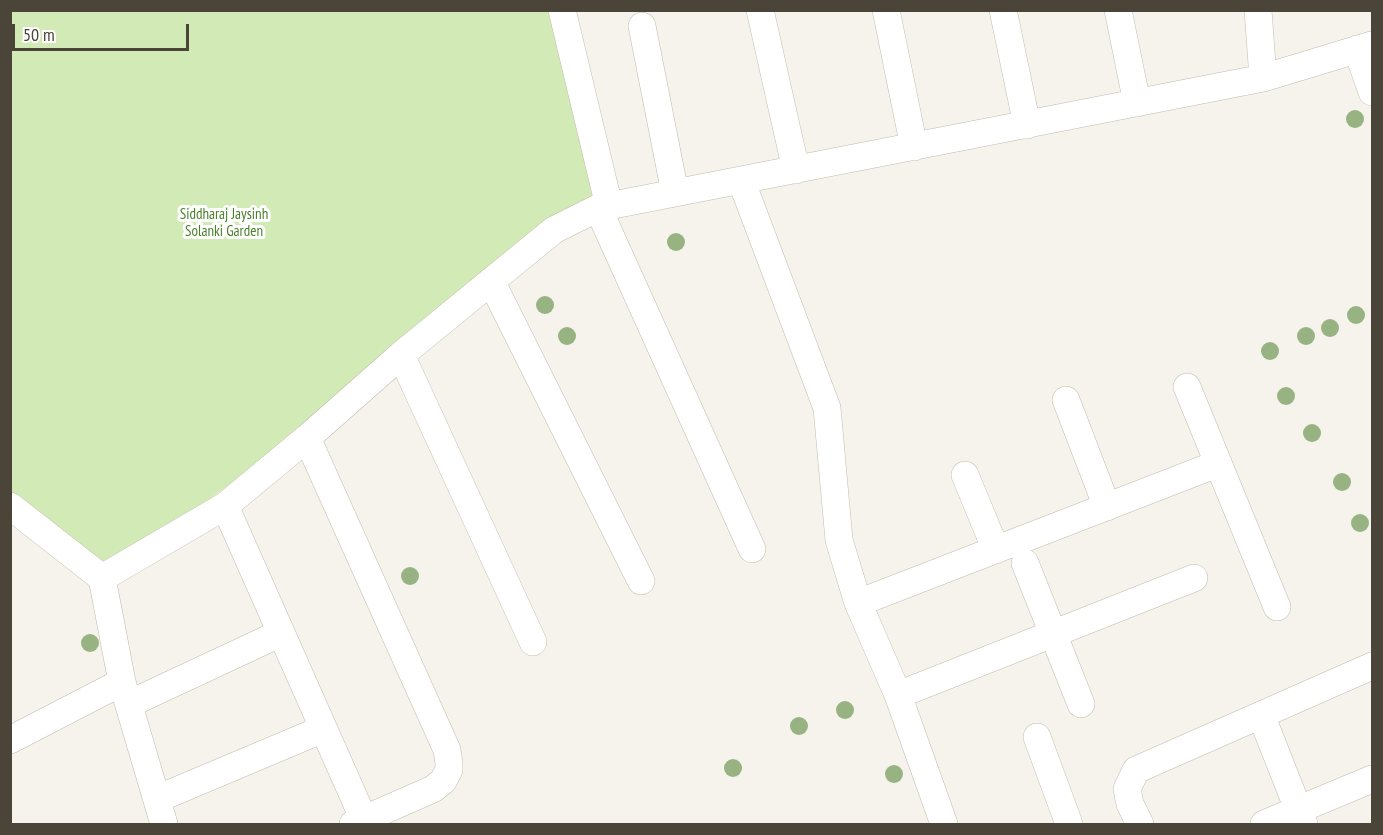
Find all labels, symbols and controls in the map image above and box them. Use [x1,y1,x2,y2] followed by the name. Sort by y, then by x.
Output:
[15,12,192,50] scale bar
[23,23,55,46] text: 50 m
[180,206,268,241] park label: Siddharaj Jaysinh Solanki Garden

